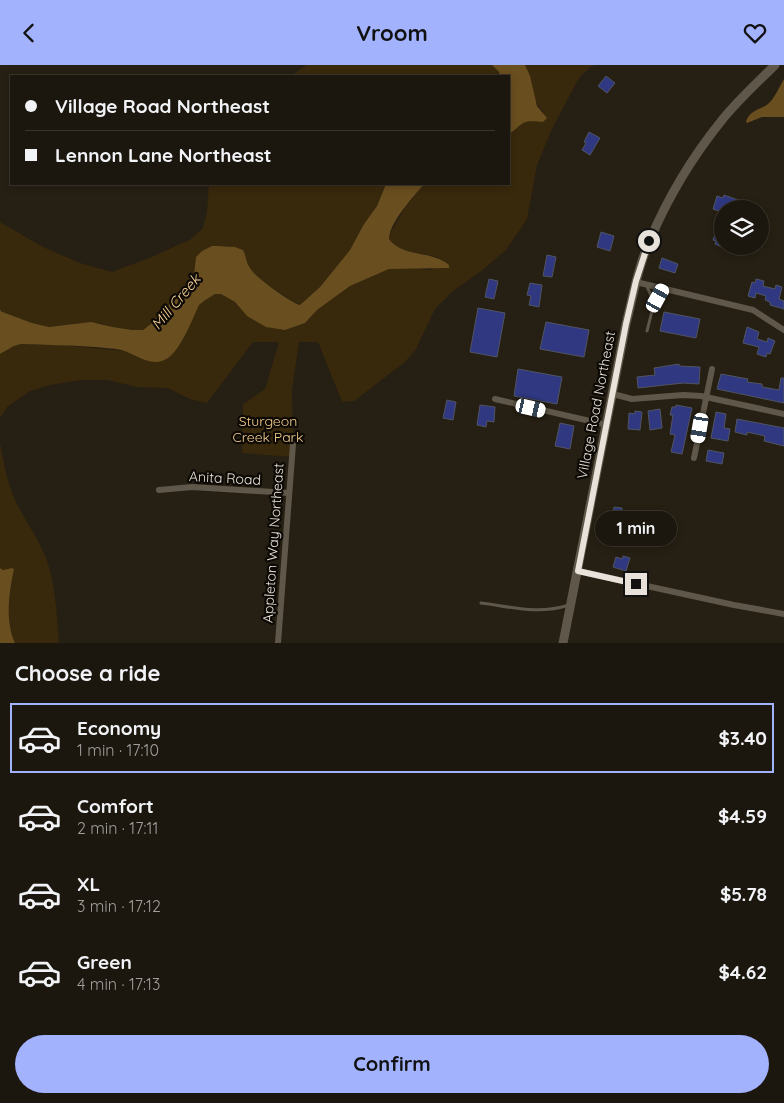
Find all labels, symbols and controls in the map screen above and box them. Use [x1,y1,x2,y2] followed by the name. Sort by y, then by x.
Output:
[15,19,43,47] icon: back
[356,19,428,47] text: Vroom
[741,19,769,47] icon: heart
[55,94,270,118] text: Village Road Northeast
[55,143,272,167] text: Lennon Lane Northeast
[714,200,769,255] map controls
[714,200,769,255] button: layers
[638,230,660,252] route start
[147,268,206,333] water label: Mill Creek
[644,281,671,315] car
[573,329,619,481] street label: Village Road Northeast
[514,397,547,419] car
[233,412,304,446] park label: Sturgeon Creek Park
[690,412,709,444] car
[258,462,288,624] street label: Appleton Way Northeast
[189,467,261,489] street label: Anita Road
[595,511,677,547] callout: 1 min
[617,518,655,538] text: 1 min
[625,573,647,595] route end
[15,659,160,687] text: Choose a ride
[17,716,62,761] icon: car
[77,716,161,740] text: Economy
[718,726,767,750] text: $3.40
[77,740,159,760] text: 1 min · 17:10
[17,794,62,839] icon: car
[77,794,154,818] text: Comfort
[718,804,767,828] text: $4.59
[77,818,158,838] text: 2 min · 17:11
[17,872,62,917] icon: car
[77,872,100,896] text: XL
[720,882,767,906] text: $5.78
[77,896,161,916] text: 3 min · 17:12
[17,950,62,995] icon: car
[77,950,132,974] text: Green
[718,960,767,984] text: $4.62
[77,974,160,994] text: 4 min · 17:13
[15,1035,769,1093] button: Confirm

